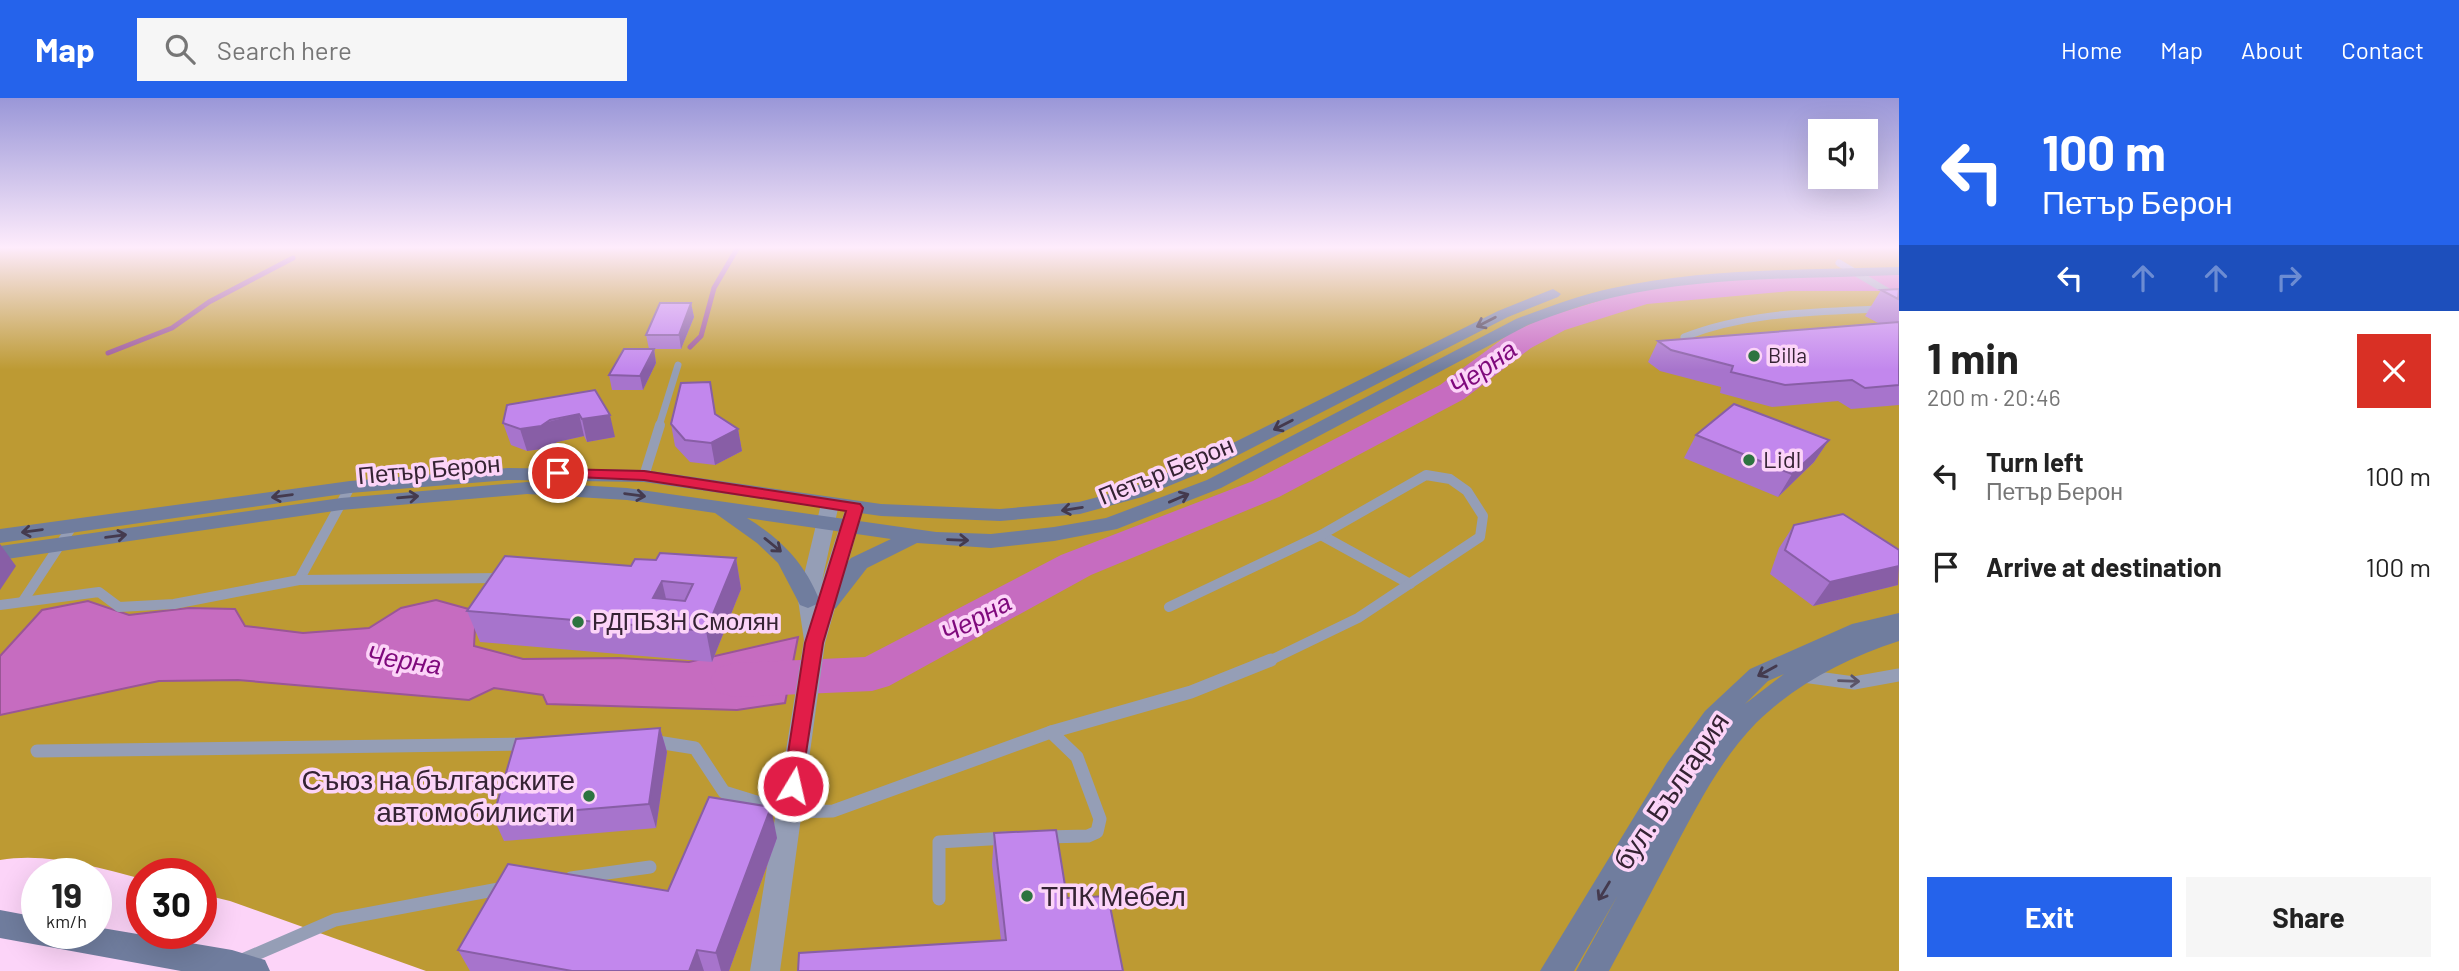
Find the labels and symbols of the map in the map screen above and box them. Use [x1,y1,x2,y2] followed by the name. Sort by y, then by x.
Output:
[1476,316,1496,330] one-way arrow
[1442,333,1522,401] water label: Черна
[1768,342,1807,367] place label: Billa
[1746,348,1762,364] marker: Billa
[1273,419,1293,433] one-way arrow
[1094,429,1237,510] street label: Петър Берон
[528,443,588,503] pin
[1763,444,1801,473] place label: Lidl
[356,448,501,489] street label: Петър Берон
[1741,452,1757,468] marker: Lidl
[623,489,646,502] one-way arrow
[271,490,294,503] one-way arrow
[397,490,419,503] one-way arrow
[1168,491,1189,504] one-way arrow
[1061,503,1084,516] one-way arrow
[22,525,44,538] one-way arrow
[104,529,127,542] one-way arrow
[946,534,969,547] one-way arrow
[763,537,781,553] one-way arrow
[935,585,1016,648] water label: Черна
[592,606,779,635] place label: РДПБЗН Смолян
[570,614,586,630] marker: РДПБЗН Смолян
[365,637,444,680] water label: Черна
[1758,664,1778,678] one-way arrow
[1837,675,1860,688] one-way arrow
[1605,705,1735,876] street label: бул. България
[756,749,830,823] position arrow
[302,762,575,828] place label: Съюз на българските автомобилисти
[581,788,597,804] marker: Съюз на българските автомобилисти
[126,858,217,949] speed limit sign: 30
[1041,878,1186,912] place label: ТПК Мебел
[1597,881,1611,901] one-way arrow
[1019,888,1035,904] marker: ТПК Мебел

